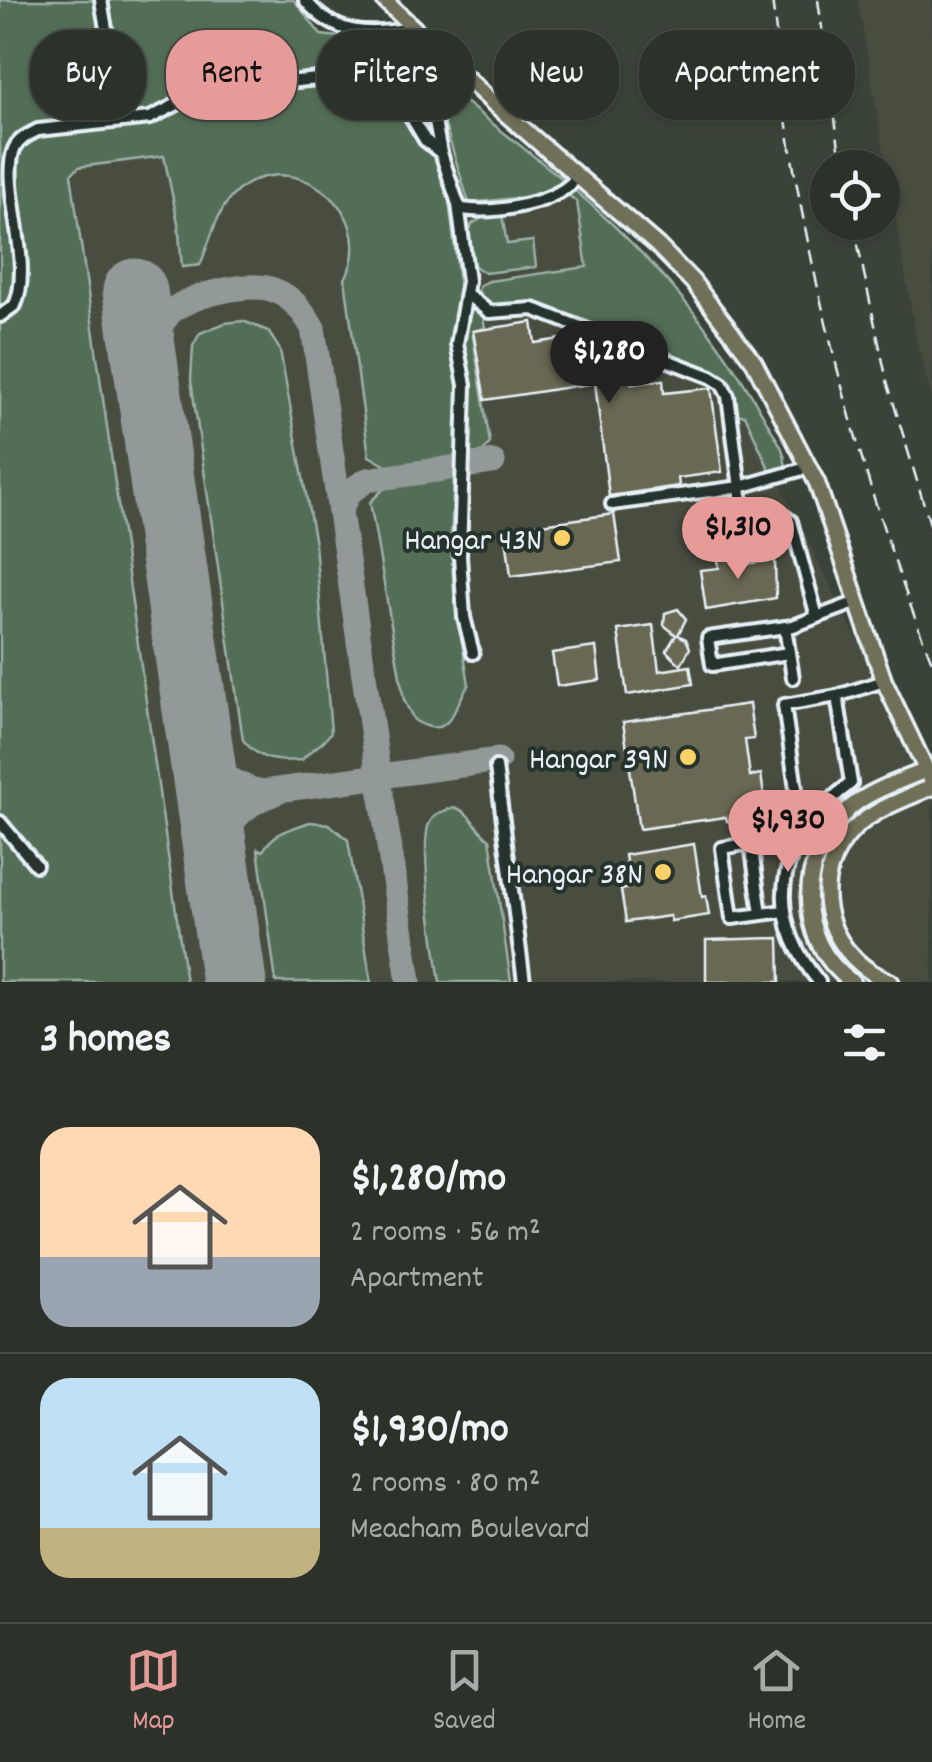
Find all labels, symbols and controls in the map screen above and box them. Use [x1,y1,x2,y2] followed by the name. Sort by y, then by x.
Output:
[30,30,146,120] chip: Buy
[166,30,297,120] chip: Rent
[317,30,474,120] chip: Filters
[494,30,619,120] chip: New
[639,30,855,120] chip: Apartment
[810,150,900,240] map controls
[810,150,900,240] button: locate
[528,321,690,406] pin: $1,280
[572,330,646,376] text: $1,280
[657,497,819,582] pin: $1,310
[704,506,772,552] text: $1,310
[404,520,542,566] place label: Hangar 43N
[551,527,573,549] marker: Hangar 43N
[529,739,668,785] place label: Hangar 39N
[677,746,699,768] marker: Hangar 39N
[707,790,869,875] pin: $1,930
[750,799,826,845] text: $1,930
[506,854,643,900] place label: Hangar 38N
[652,861,674,883] marker: Hangar 38N
[40,1012,171,1072] text: 3 homes
[837,1015,892,1070] icon: filters
[350,1151,506,1211] text: $1,280/mo
[120,1167,240,1287] icon: home
[350,1211,541,1257] text: 2 rooms · 56 m²
[350,1257,484,1303] text: Apartment
[350,1402,509,1462] text: $1,930/mo
[120,1418,240,1538] icon: home
[350,1462,540,1508] text: 2 rooms · 80 m²
[350,1508,590,1554] text: Meacham Boulevard
[126,1643,181,1743] tab: Map
[433,1643,496,1743] tab: Saved
[748,1643,806,1743] tab: Home

